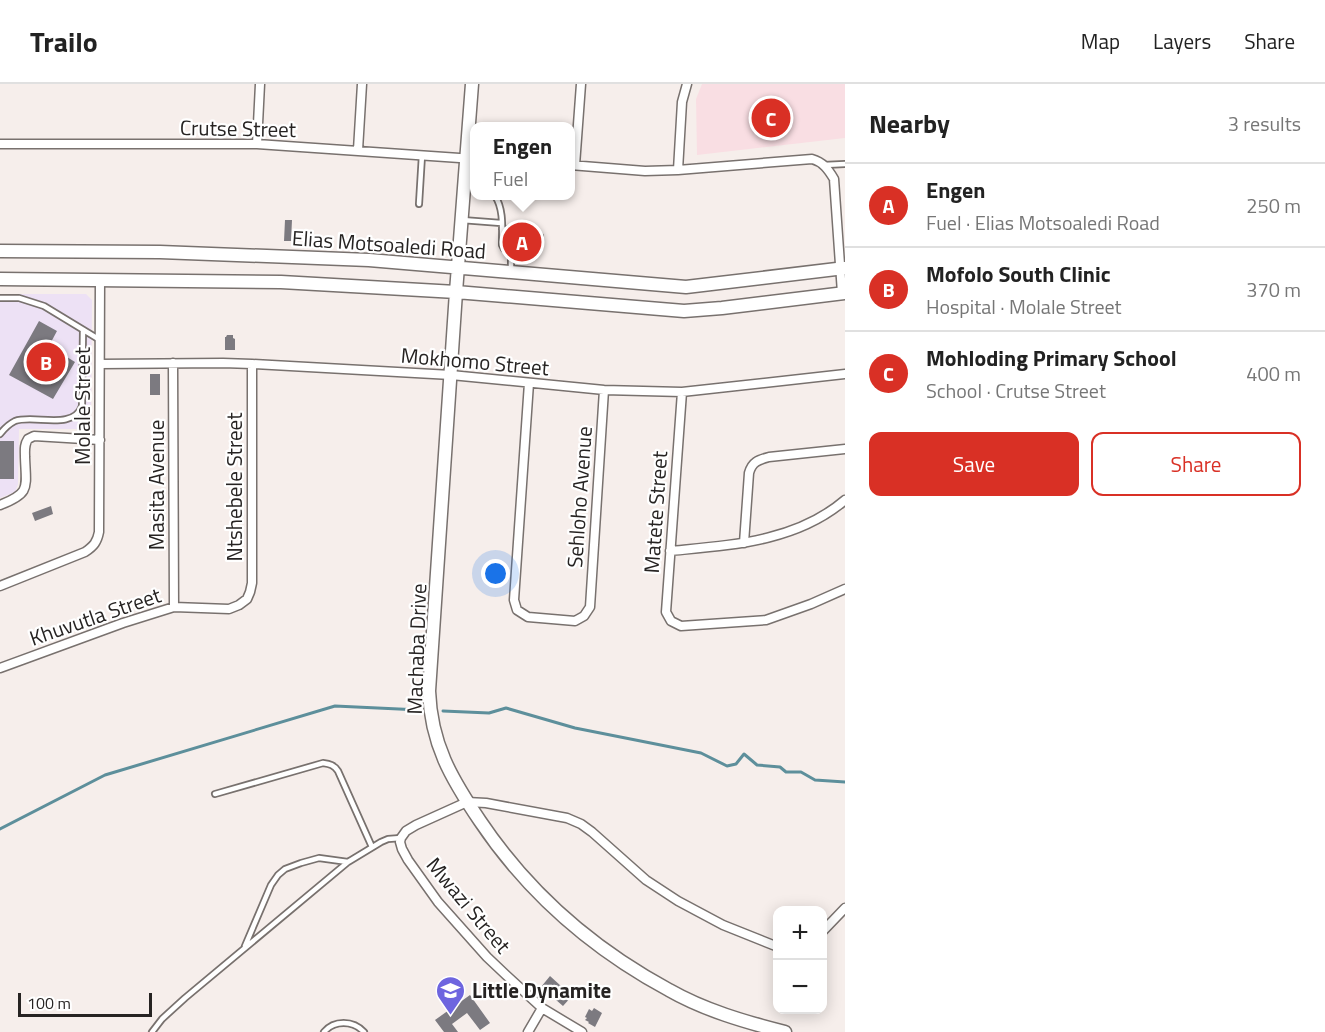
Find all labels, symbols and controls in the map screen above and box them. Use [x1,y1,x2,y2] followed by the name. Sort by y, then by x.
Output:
[30,20,98,63] text: Trailo
[1081,25,1120,57] text: Map
[1153,25,1211,57] text: Layers
[1244,25,1295,57] text: Share
[752,96,790,141] pin: C
[869,104,950,143] text: Nearby
[1228,108,1301,139] text: 3 results
[180,111,297,145] street label: Crutse Street
[470,122,575,200] popup
[493,129,552,163] text: Engen
[493,163,528,194] text: Fuel
[926,173,986,207] text: Engen
[882,190,895,221] text: A
[1246,190,1301,221] text: 250 m
[926,207,1160,238] text: Fuel · Elias Motsoaledi Road
[502,220,542,264] pin: A
[291,221,487,267] street label: Elias Motsoaledi Road
[926,257,1110,291] text: Mofolo South Clinic
[882,274,895,305] text: B
[1246,274,1301,305] text: 370 m
[926,291,1122,322] text: Hospital · Molale Street
[400,339,551,383] street label: Mokhomo Street
[26,340,66,384] pin: B
[926,341,1177,375] text: Mohloding Primary School
[66,346,98,465] street label: Molale Street
[883,358,894,389] text: C
[1246,358,1301,389] text: 400 m
[926,375,1106,406] text: School · Crutse Street
[218,412,250,562] street label: Ntshebele Street
[140,420,172,550] street label: Masita Avenue
[558,425,600,569] street label: Sehloho Avenue
[869,432,1079,496] button: Save
[1091,432,1301,496] button: Share
[635,449,675,574] street label: Matete Street
[481,559,510,588] your location
[25,578,166,653] street label: Khuvutla Street
[398,583,434,715] street label: Machaba Drive
[419,850,519,961] street label: Mwazi Street
[773,906,827,1014] map controls
[773,906,827,960] button: +
[773,960,827,1014] button: −
[435,974,467,1016] school or university icon: Little Dynamite
[472,974,611,1006] place label: Little Dynamite
[18,990,152,1018] scale bar
[27,991,71,1015] text: 100 m

